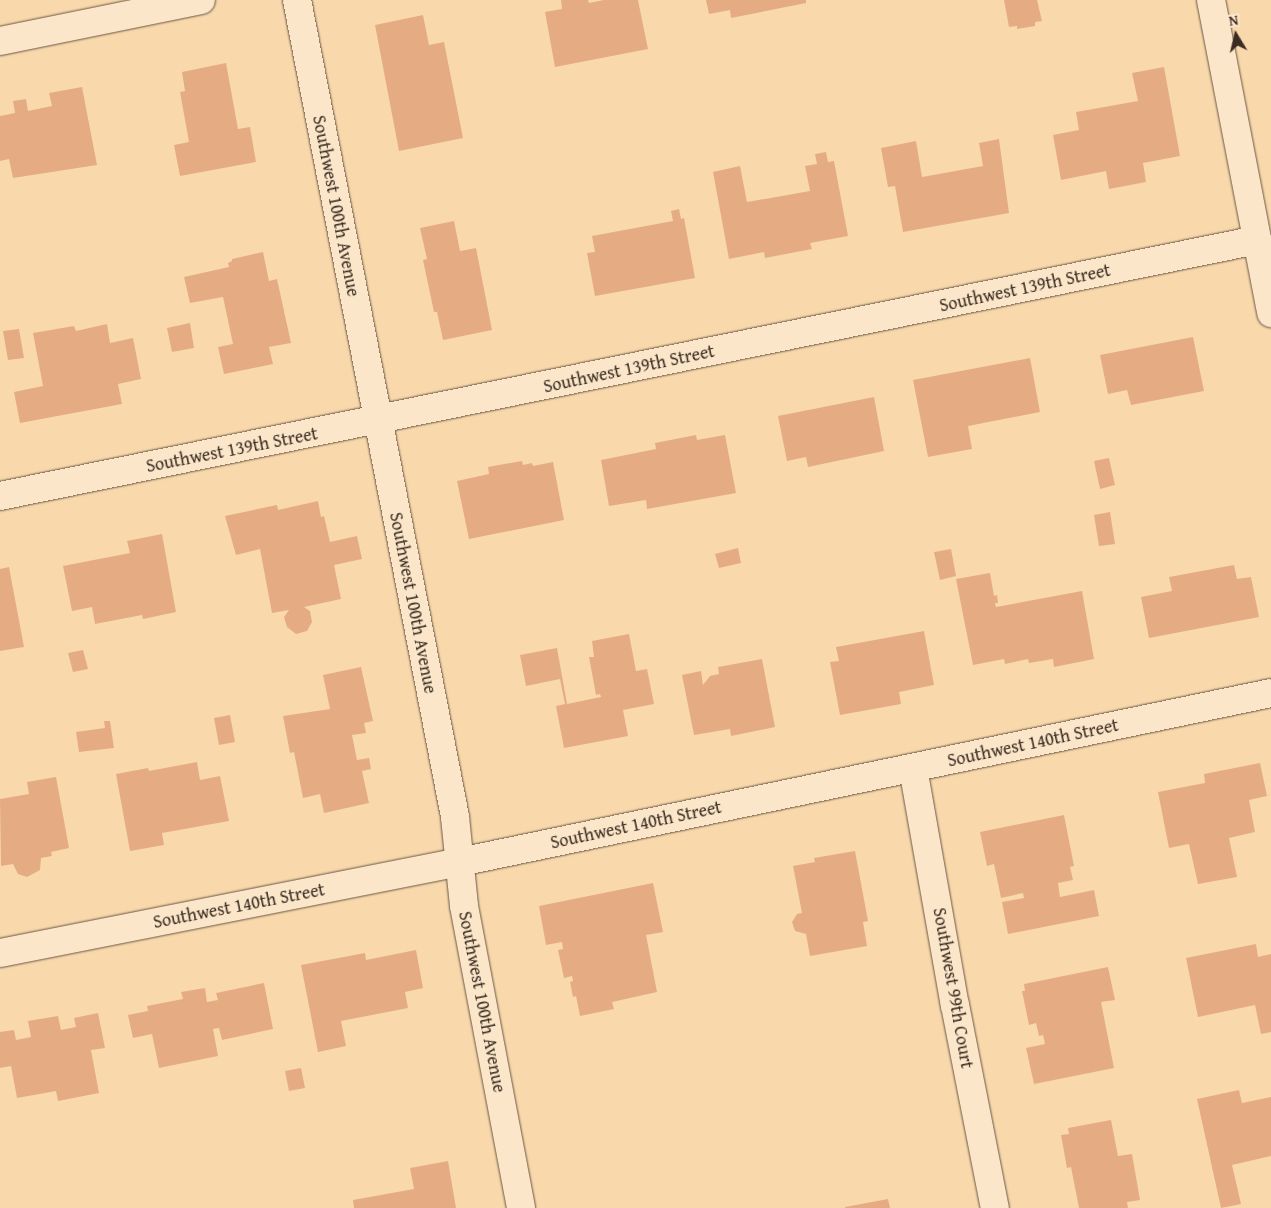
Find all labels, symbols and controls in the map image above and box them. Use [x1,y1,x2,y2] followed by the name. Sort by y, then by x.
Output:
[1211,10,1261,60] north arrow
[1227,10,1240,31] text: N
[308,114,364,298] street label: Southwest 100th Avenue
[937,259,1113,317] street label: Southwest 139th Street
[541,340,717,398] street label: Southwest 139th Street
[144,423,320,477] street label: Southwest 139th Street
[385,511,441,695] street label: Southwest 100th Avenue
[945,714,1121,772] street label: Southwest 140th Street
[548,796,724,854] street label: Southwest 140th Street
[151,879,327,933] street label: Southwest 140th Street
[928,906,978,1070] street label: Southwest 99th Court
[454,910,510,1094] street label: Southwest 100th Avenue

